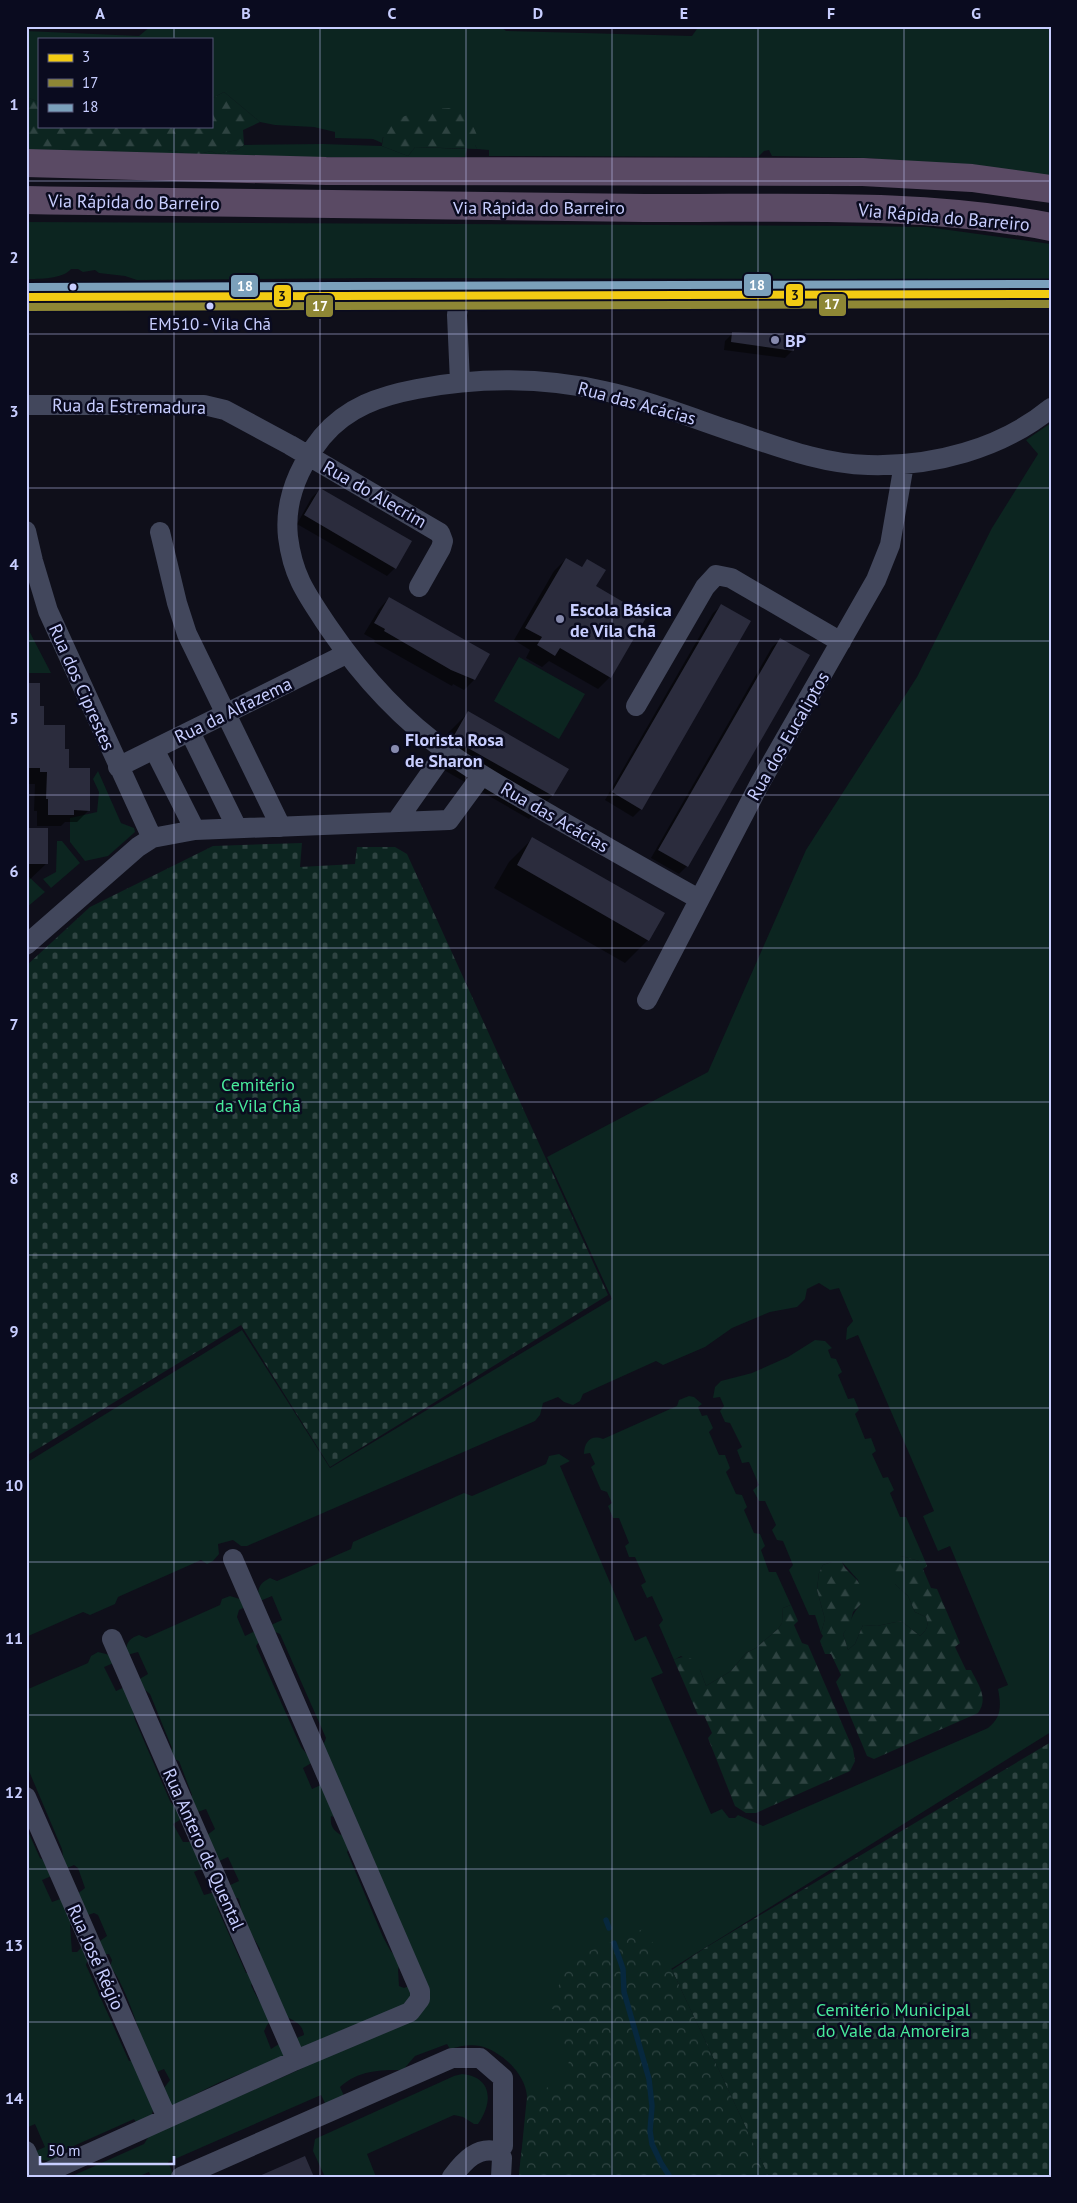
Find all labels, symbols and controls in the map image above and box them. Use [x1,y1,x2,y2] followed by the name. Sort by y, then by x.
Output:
[95,3,105,23] text: A
[241,3,251,23] text: B
[388,3,397,23] text: C
[533,3,543,23] text: D
[680,3,688,23] text: E
[827,3,835,23] text: F
[971,3,981,23] text: G
[38,38,212,128] legend
[82,47,90,66] text: 3
[82,73,98,92] text: 17
[9,94,19,114] text: 1
[82,97,98,116] text: 18
[47,189,220,215] street label: Via Rápida do Barreiro
[452,196,625,219] street label: Via Rápida do Barreiro
[856,198,1031,236] street label: Via Rápida do Barreiro
[9,247,19,267] text: 2
[743,273,772,297] line badge: 18
[230,274,259,298] line badge: 18
[749,276,765,294] text: 18
[237,277,253,295] text: 18
[68,282,78,292] unlabelled marker
[785,283,804,307] line badge: 3
[273,284,292,308] line badge: 3
[791,286,799,304] text: 3
[278,287,286,305] text: 3
[818,293,847,317] line badge: 17
[305,294,334,318] line badge: 17
[824,295,840,313] text: 17
[312,297,328,315] text: 17
[205,301,215,311] marker: EM510 - Vila Chã
[149,313,271,335] place label: EM510 - Vila Chã
[785,329,806,352] place label: BP
[769,334,781,346] marker: BP
[575,376,699,430] street label: Rua das Acácias
[52,393,206,419] street label: Rua da Estremadura
[9,401,19,421] text: 3
[319,455,431,533] street label: Rua do Alecrim
[9,554,19,574] text: 4
[570,598,672,642] place label: Escola Básica de Vila Chã
[554,613,566,625] marker: Escola Básica de Vila Chã
[44,620,120,754] street label: Rua dos Ciprestes
[742,667,834,805] street label: Rua dos Eucaliptos
[171,672,295,748] street label: Rua da Alfazema
[9,708,19,728] text: 5
[405,728,504,772] place label: Florista Rosa de Sharon
[389,743,401,755] marker: Florista Rosa de Sharon
[497,777,613,857] street label: Rua das Acácias
[9,861,19,881] text: 6
[9,1014,19,1034] text: 7
[215,1073,301,1117] park label: Cemitério da Vila Chã
[9,1168,19,1188] text: 8
[9,1321,19,1341] text: 9
[5,1475,23,1495] text: 10
[5,1628,23,1648] text: 11
[158,1765,250,1934] street label: Rua Antero de Quental
[5,1782,23,1802] text: 12
[62,1901,130,2013] street label: Rua José Régio
[5,1935,23,1955] text: 13
[816,1998,971,2042] park label: Cemitério Municipal do Vale da Amoreira
[5,2088,23,2108] text: 14
[40,2133,174,2165] scale bar
[48,2141,81,2160] text: 50 m

